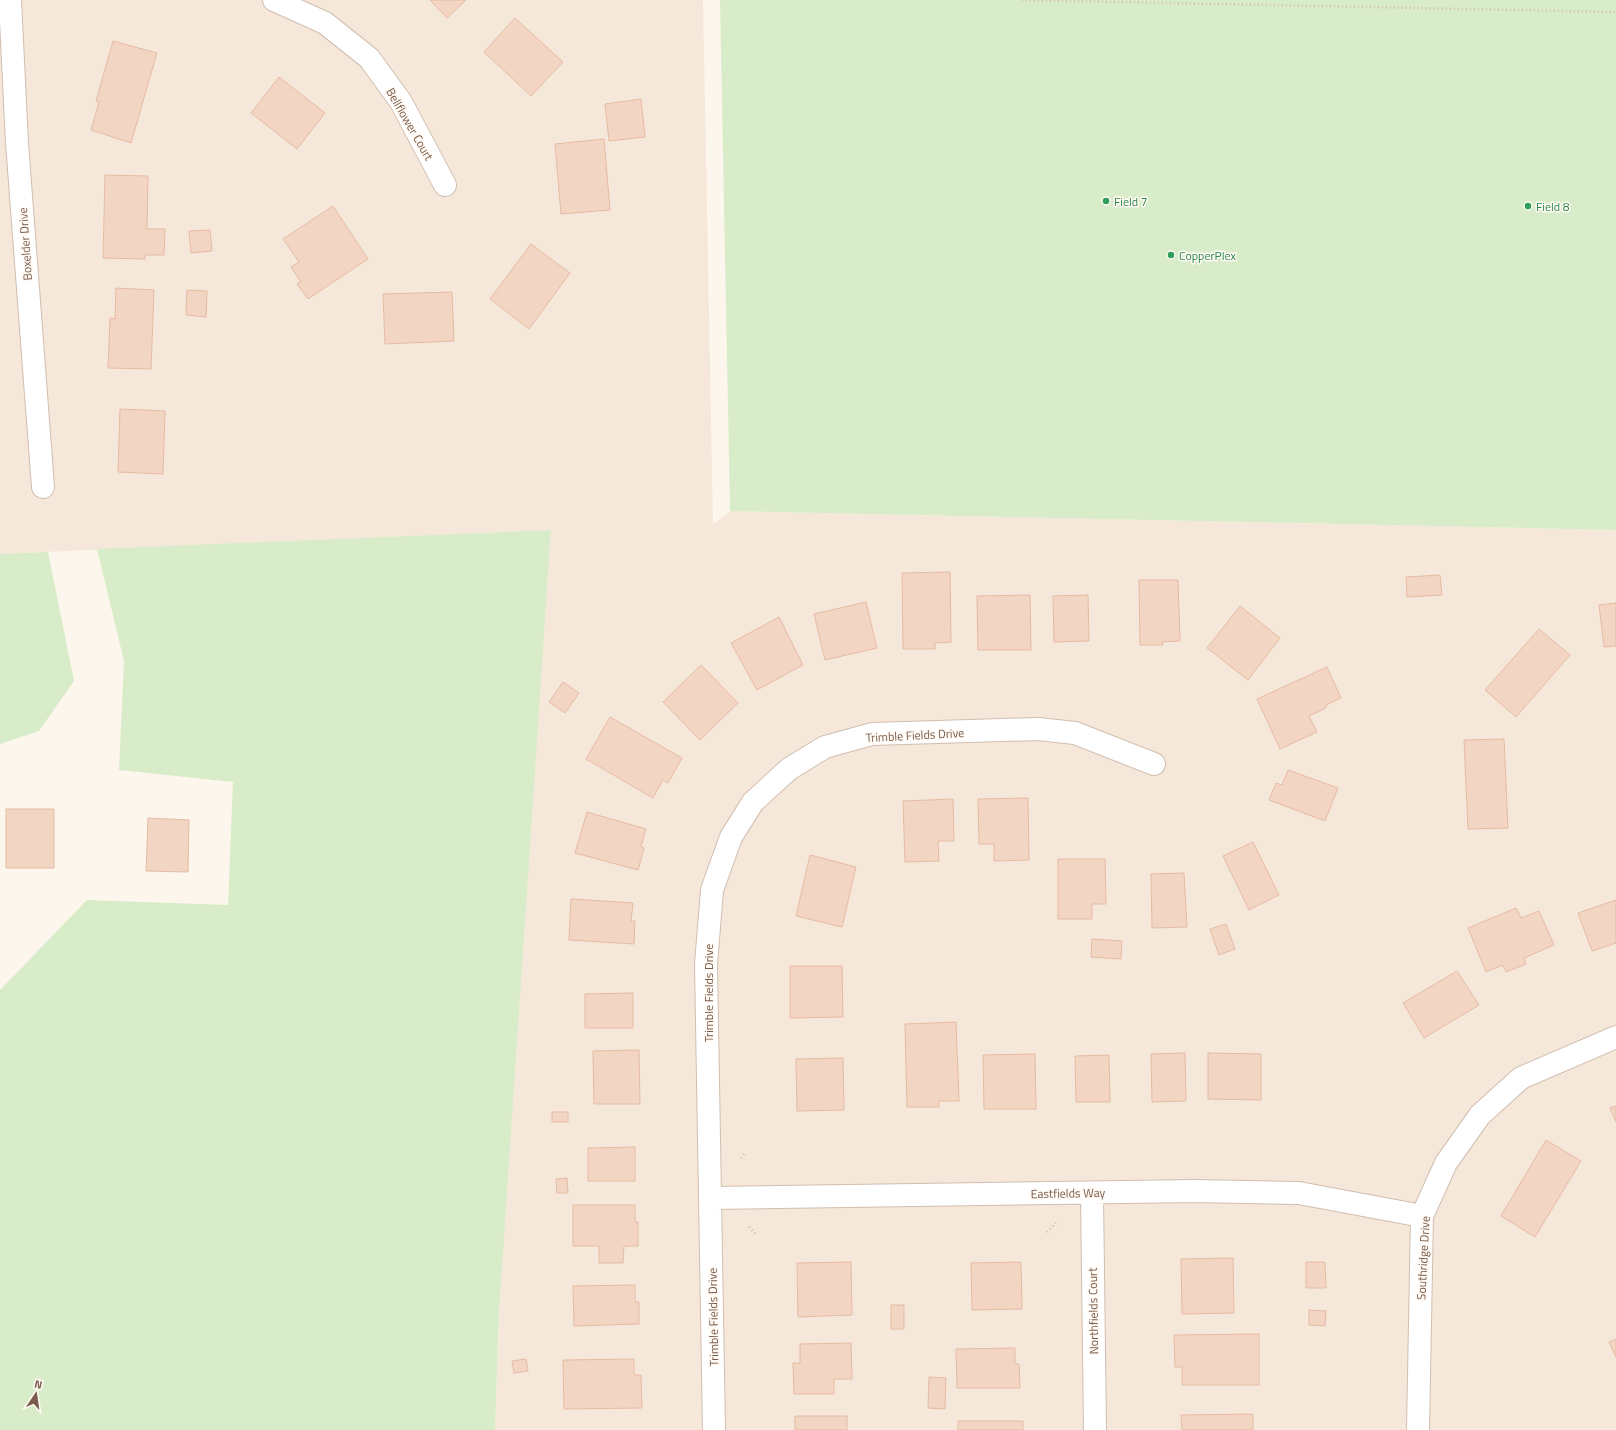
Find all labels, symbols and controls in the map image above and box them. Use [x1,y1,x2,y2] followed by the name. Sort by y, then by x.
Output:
[381,84,439,165] street label: Bellflower Court
[1114,192,1147,211] place label: Field 7
[1101,196,1111,206] marker: Field 7
[1536,197,1570,216] place label: Field 8
[1523,201,1533,211] marker: Field 8
[13,207,37,281] street label: Boxelder Drive
[1179,246,1237,265] place label: CopperPlex
[1166,250,1176,260] marker: CopperPlex
[865,723,965,747] street label: Trimble Fields Drive
[699,944,718,1042] street label: Trimble Fields Drive
[1031,1183,1106,1203] street label: Eastfields Way
[1411,1216,1435,1300] street label: Southridge Drive
[1083,1267,1103,1355] street label: Northfields Court
[703,1268,723,1366] street label: Trimble Fields Drive
[16,1374,56,1414] north arrow
[33,1376,44,1393] text: N

